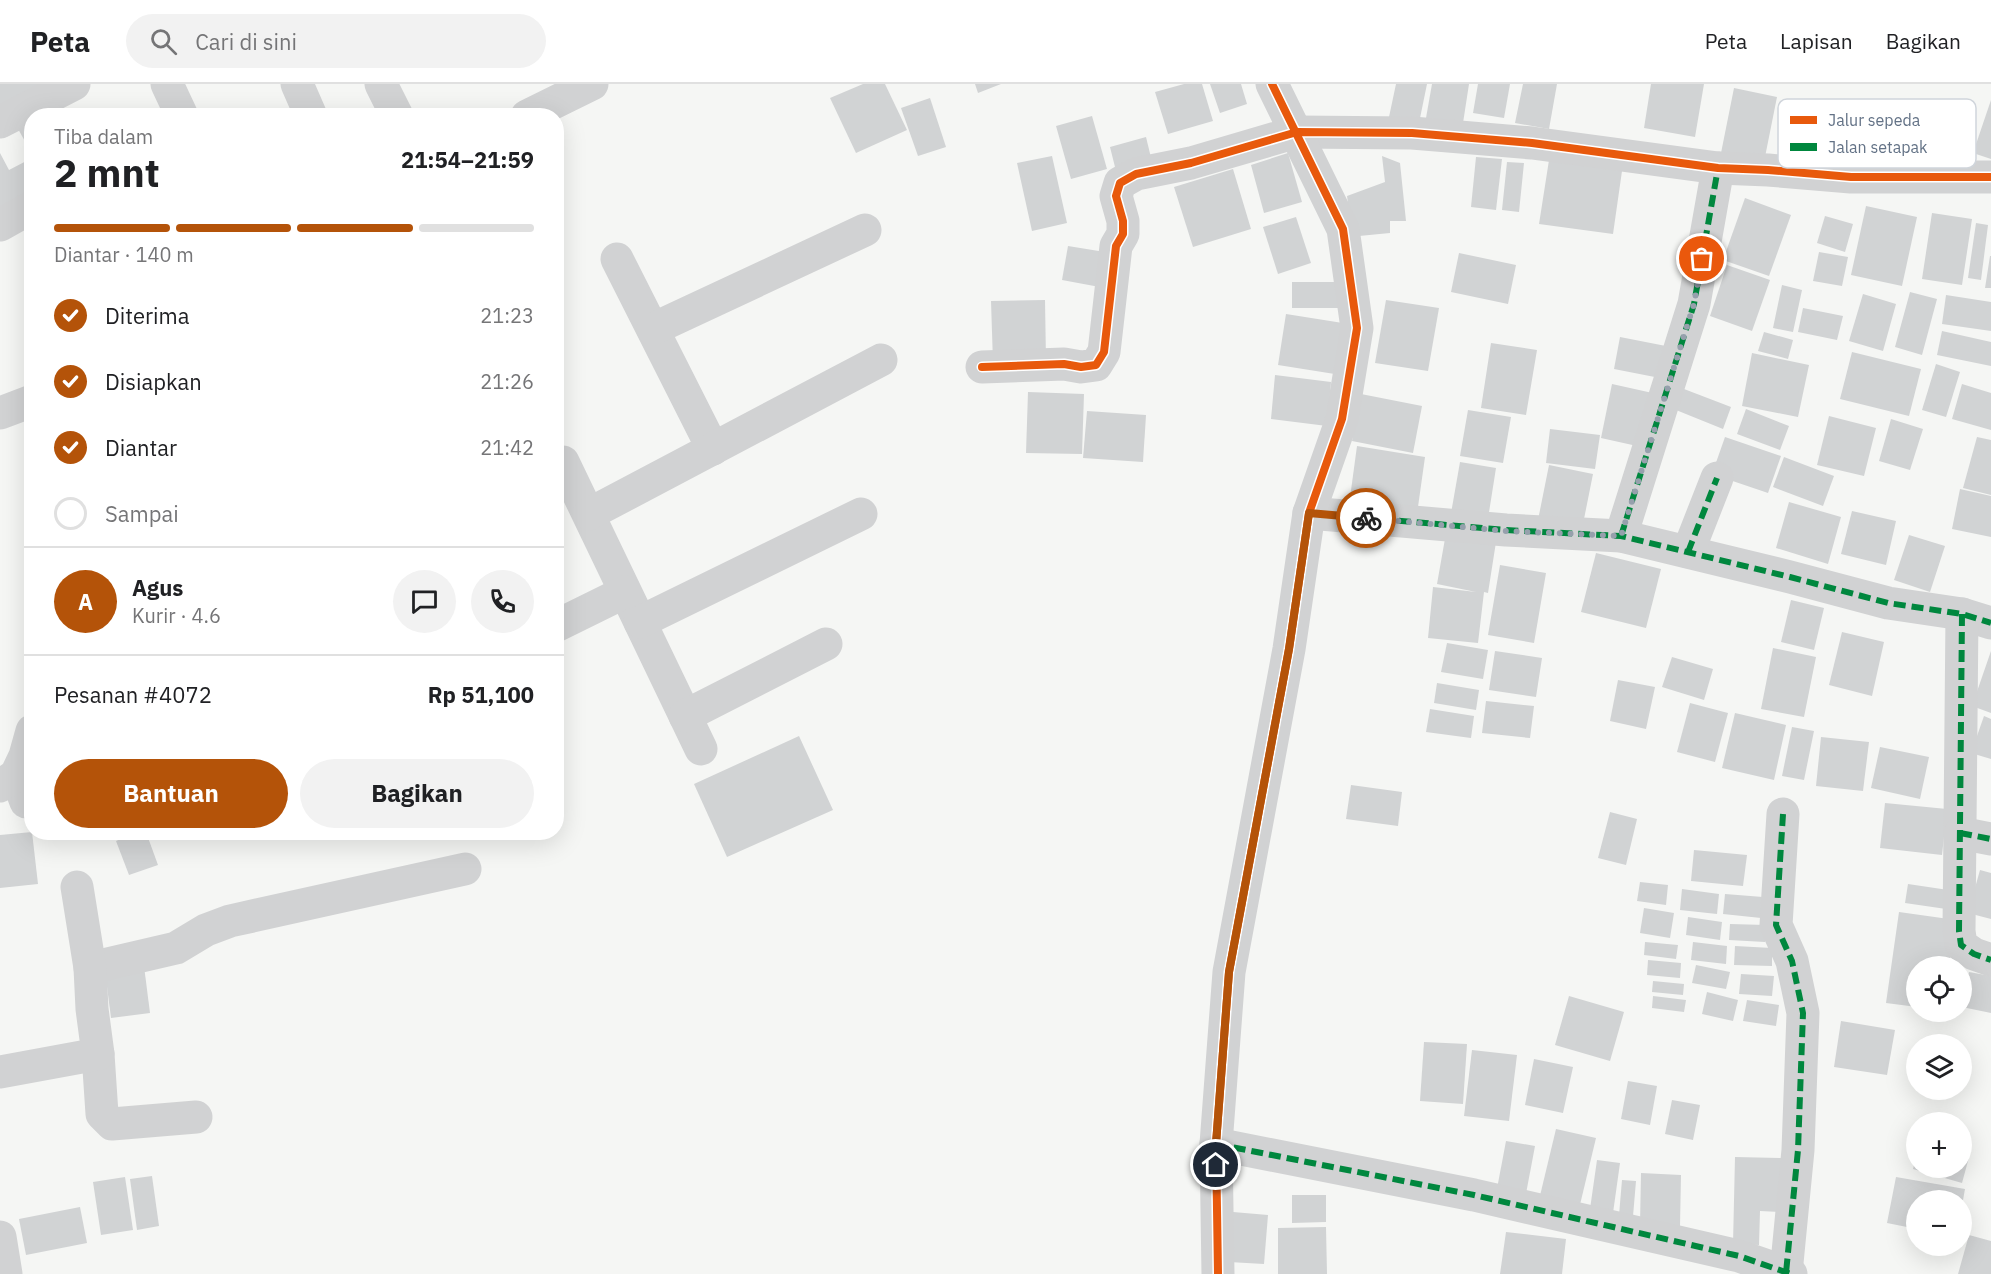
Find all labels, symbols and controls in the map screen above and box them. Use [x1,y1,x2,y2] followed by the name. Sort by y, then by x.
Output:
[126,14,546,68] search box
[30,23,90,60] text: Peta
[147,25,180,58] icon: search
[195,27,297,56] text: Cari di sini
[1705,27,1747,55] text: Peta
[1780,27,1853,55] text: Lapisan
[1886,27,1961,55] text: Bagikan
[1778,99,1976,168] legend
[1828,110,1921,130] text: Jalur sepeda
[54,123,153,150] text: Tiba dalam
[1828,137,1928,157] text: Jalan setapak
[401,145,534,174] text: 21:54–21:59
[54,147,160,198] text: 2 mnt
[1676,233,1727,284] pin
[54,241,194,268] text: Diantar · 140 m
[1685,242,1718,275] icon: bag
[54,299,87,332] icon: check
[105,301,190,330] text: Diterima
[480,302,534,329] text: 21:23
[54,365,87,398] icon: check
[105,367,202,396] text: Disiapkan
[480,368,534,395] text: 21:26
[54,431,87,464] icon: check
[105,433,177,462] text: Diantar
[480,434,534,461] text: 21:42
[1336,488,1396,548] courier
[105,499,179,528] text: Sampai
[1350,502,1383,535] icon: bike
[393,570,456,633] button: chat
[471,570,534,633] button: phone
[132,573,183,602] text: Agus
[78,587,93,616] text: A
[132,602,221,629] text: Kurir · 4.6
[54,680,212,709] text: Pesanan #4072
[428,680,534,709] text: Rp 51,100
[54,759,288,828] button: Bantuan
[300,759,534,828] button: Bagikan
[1906,956,1972,1256] map controls
[1906,956,1972,1022] button: locate
[1906,1034,1972,1100] button: layers
[1906,1112,1972,1178] button: +
[1190,1139,1241,1190] pin
[1199,1148,1232,1181] icon: home
[1906,1190,1972,1256] button: −

